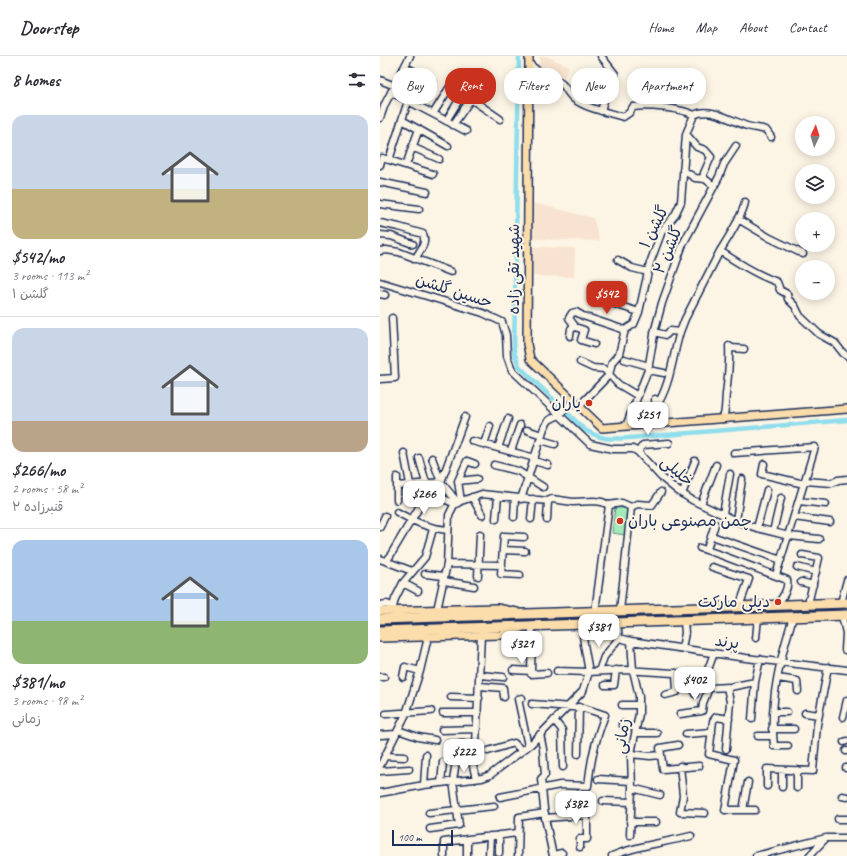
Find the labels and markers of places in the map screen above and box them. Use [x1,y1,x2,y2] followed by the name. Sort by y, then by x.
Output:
[583,281,631,315] pin: $542
[552,393,581,413] place label: یاران
[584,398,594,408] marker: یاران
[624,402,672,436] pin: $251
[400,481,448,515] pin: $266
[628,511,752,531] place label: چمن مصنوعی باران
[615,516,625,526] marker: چمن مصنوعی باران
[698,592,770,612] place label: دیلی مارکت
[773,597,783,607] marker: دیلی مارکت
[575,614,623,648] pin: $381
[498,631,546,665] pin: $321
[671,667,719,701] pin: $402
[440,739,488,773] pin: $222
[552,791,600,825] pin: $382

